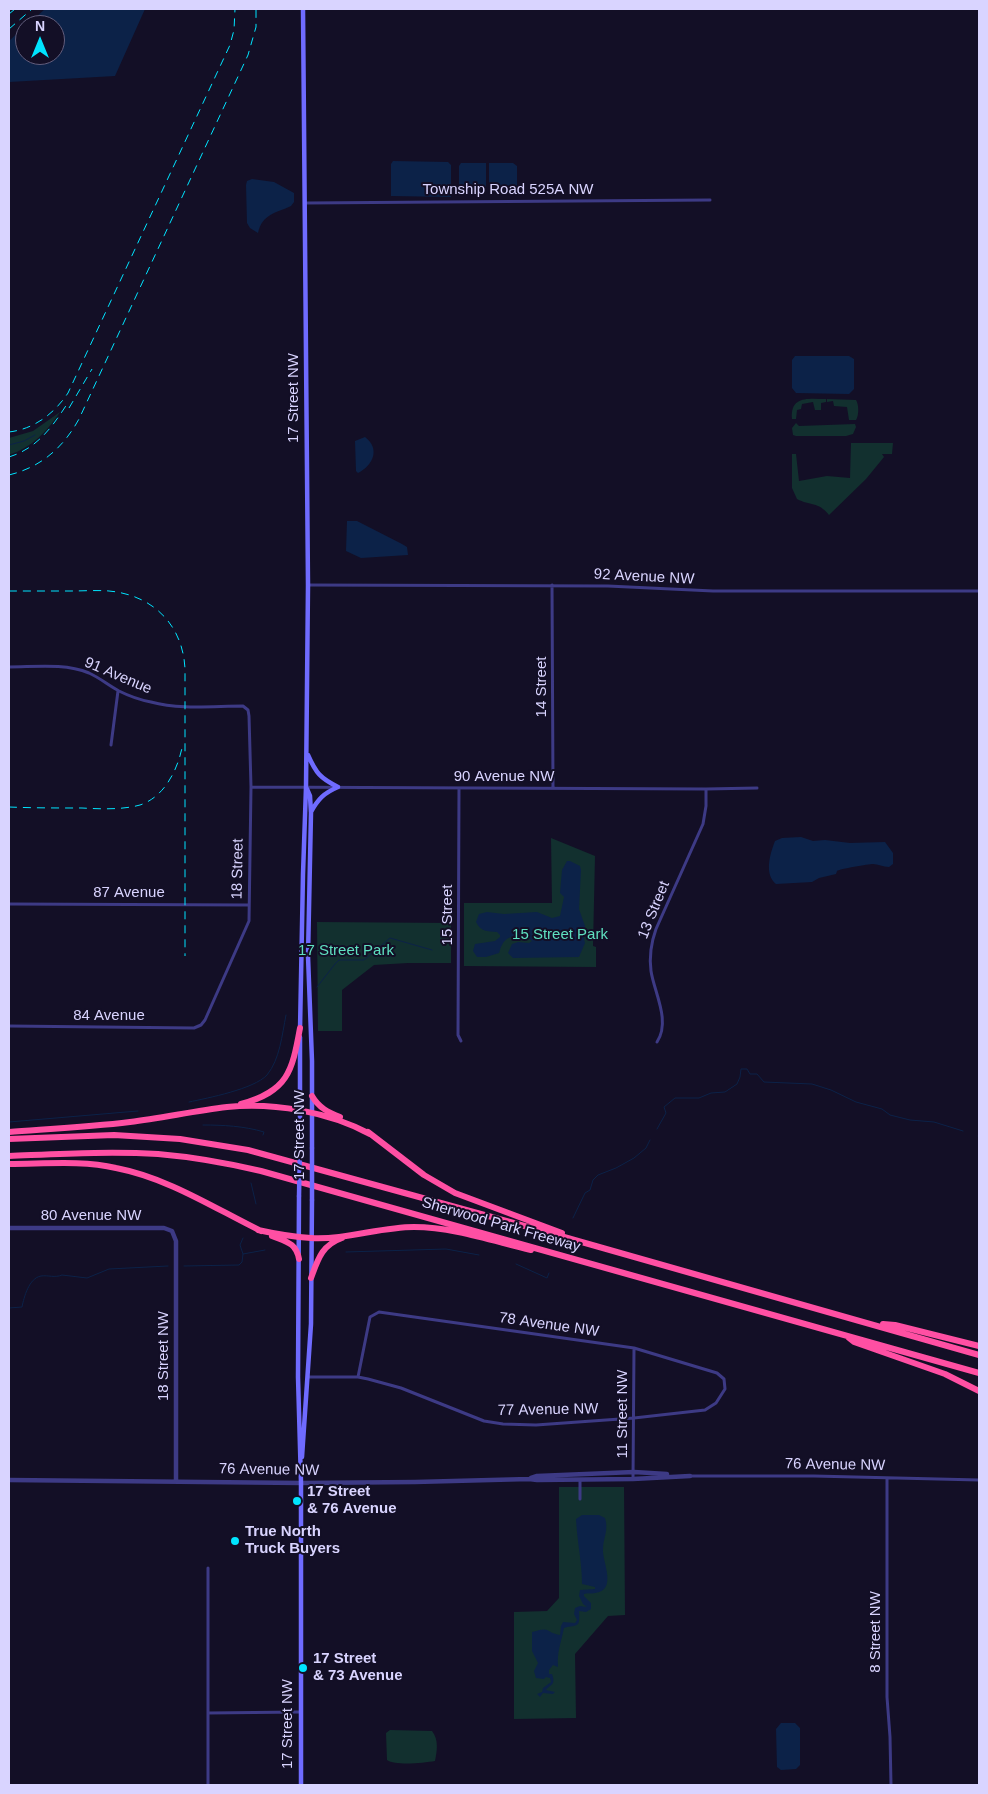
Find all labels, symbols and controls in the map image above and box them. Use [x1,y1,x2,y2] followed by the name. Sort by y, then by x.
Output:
[15,15,65,65] north arrow
[35,18,45,34] text: N
[423,181,593,199] street label: Township Road 525A NW
[285,353,303,443] street label: 17 Street NW
[593,565,695,589] street label: 92 Avenue NW
[82,654,154,698] street label: 91 Avenue
[533,657,551,717] street label: 14 Street
[454,768,554,786] street label: 90 Avenue NW
[228,838,248,900] street label: 18 Street
[634,878,674,942] street label: 13 Street
[93,884,165,902] street label: 87 Avenue
[439,885,457,945] street label: 15 Street
[512,926,608,944] park label: 15 Street Park
[298,942,394,960] park label: 17 Street Park
[73,1007,145,1025] street label: 84 Avenue
[291,1090,309,1180] street label: 17 Street NW
[420,1194,582,1256] street label: Sherwood Park Freeway
[41,1207,141,1225] street label: 80 Avenue NW
[498,1309,600,1341] street label: 78 Avenue NW
[155,1311,173,1401] street label: 18 Street NW
[614,1370,632,1458] street label: 11 Street NW
[498,1400,598,1420] street label: 77 Avenue NW
[785,1455,885,1475] street label: 76 Avenue NW
[219,1460,319,1480] street label: 76 Avenue NW
[307,1483,396,1518] place label: 17 Street & 76 Avenue
[291,1495,303,1507] marker: 17 Street & 76 Avenue
[245,1523,340,1558] place label: True North Truck Buyers
[229,1535,241,1547] marker: True North Truck Buyers
[867,1591,885,1673] street label: 8 Street NW
[313,1650,402,1685] place label: 17 Street & 73 Avenue
[297,1662,309,1674] marker: 17 Street & 73 Avenue
[279,1679,297,1769] street label: 17 Street NW

